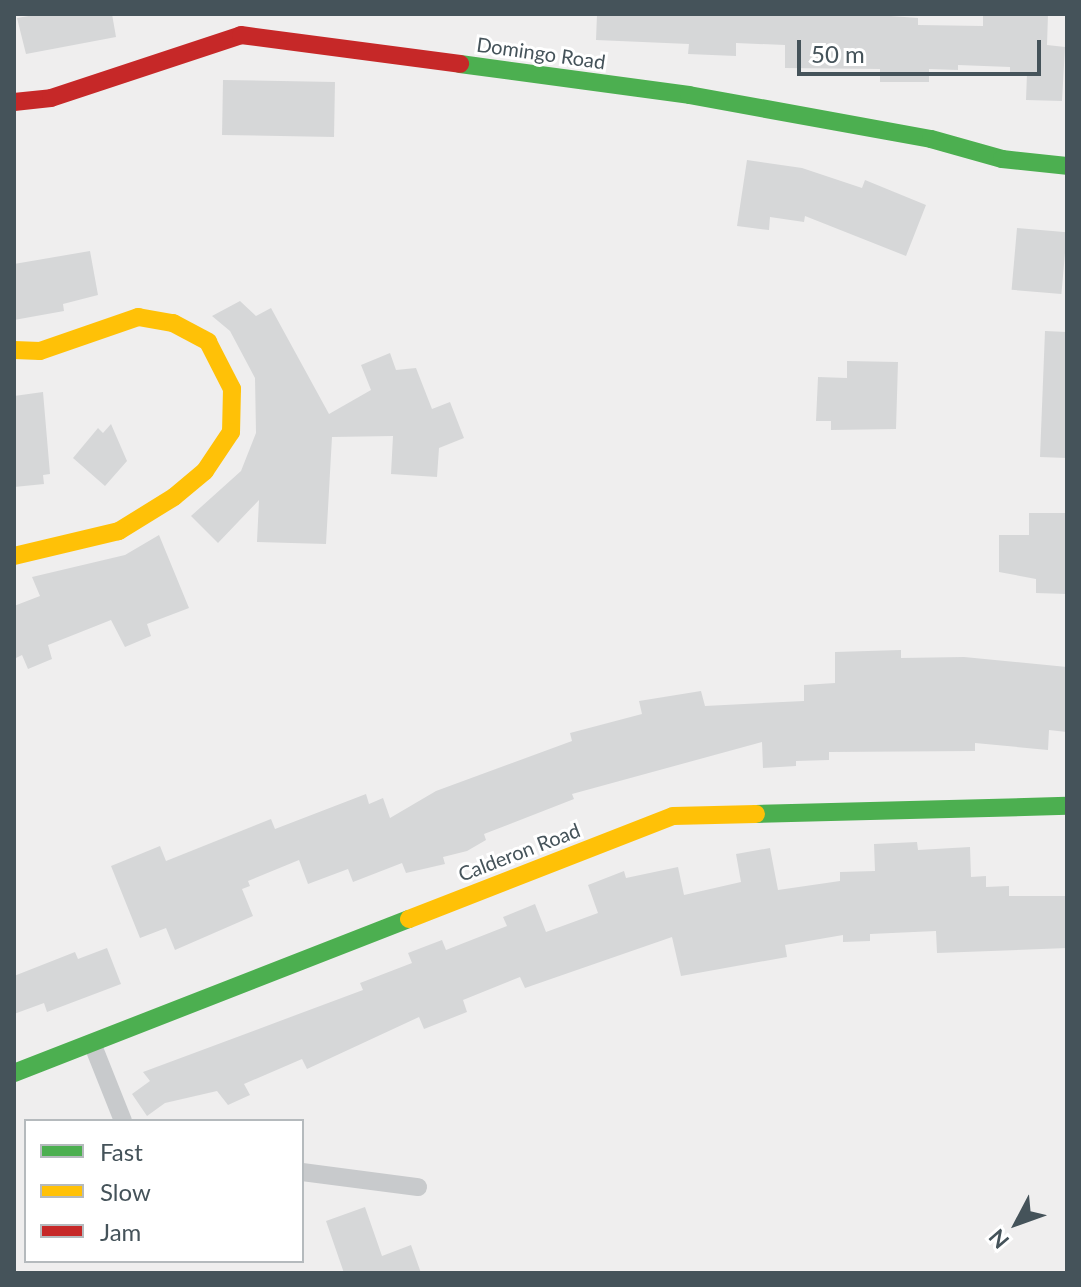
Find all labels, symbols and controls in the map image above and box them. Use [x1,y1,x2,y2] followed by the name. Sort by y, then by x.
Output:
[801,24,1045,74] scale bar
[475,32,607,74] street label: Domingo Road
[811,39,865,68] text: 50 m
[455,818,583,886] street label: Calderon Road
[24,1119,304,1263] legend
[100,1137,143,1166] text: Fast
[100,1177,151,1206] text: Slow
[977,1183,1057,1263] north arrow
[100,1217,141,1246] text: Jam
[983,1224,1014,1254] text: N

